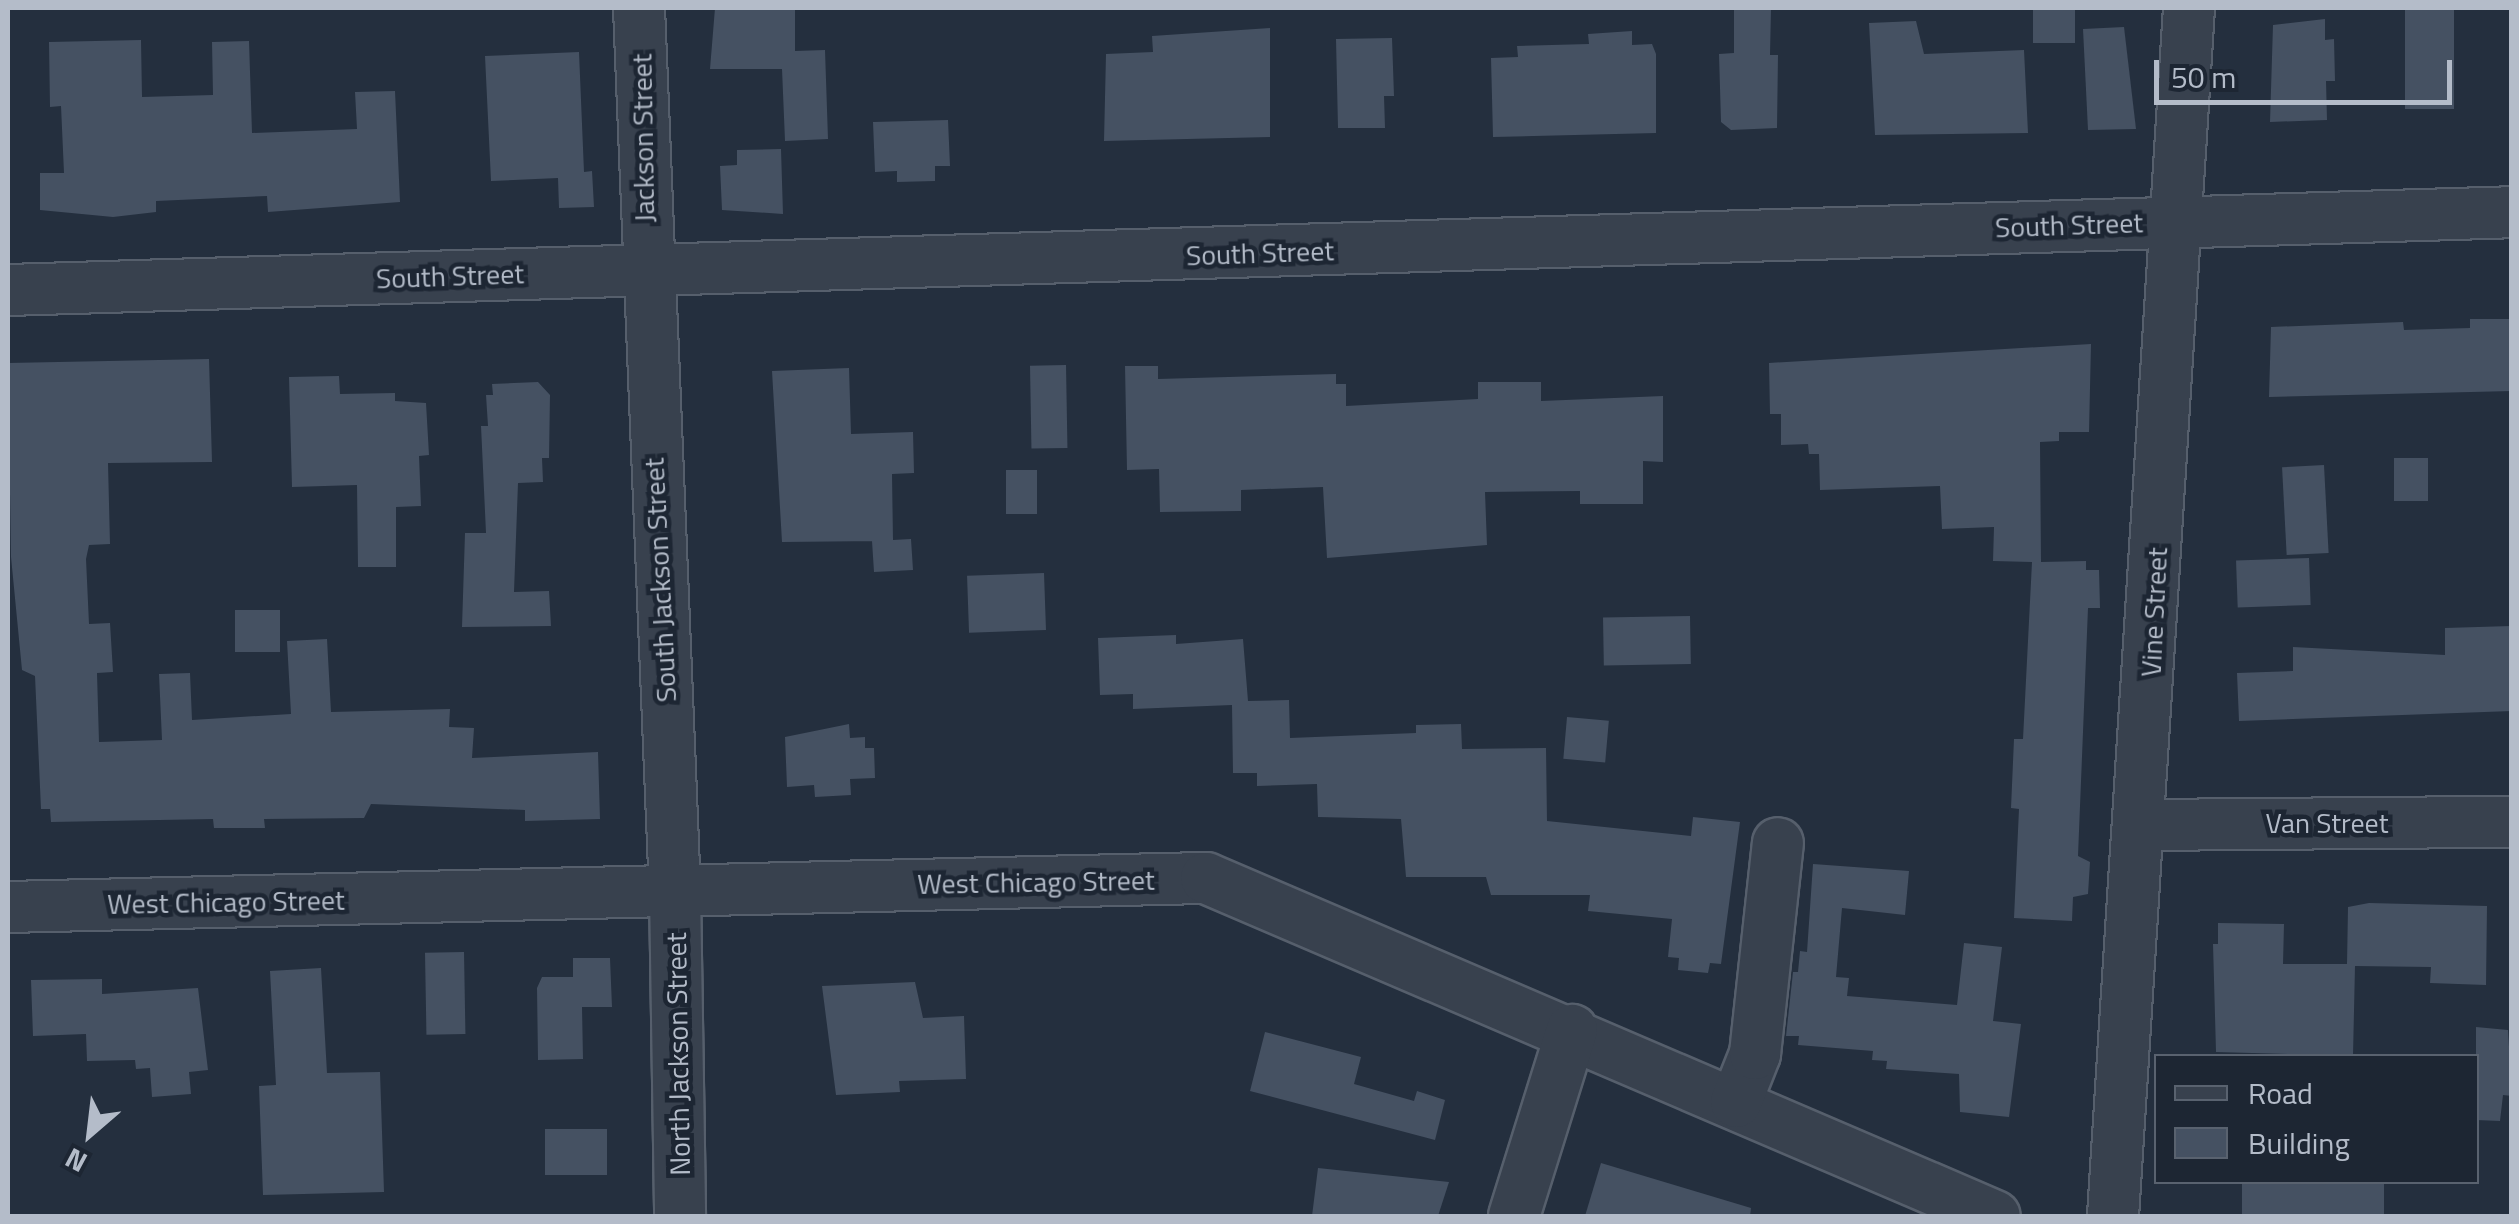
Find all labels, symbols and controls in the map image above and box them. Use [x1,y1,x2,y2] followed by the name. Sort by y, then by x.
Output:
[2159,40,2456,102] scale bar
[625,53,661,223] street label: Jackson Street
[2171,54,2236,100] text: 50 m
[1994,206,2144,244] street label: South Street
[1185,234,1335,272] street label: South Street
[375,257,525,295] street label: South Street
[637,457,683,703] street label: South Jackson Street
[2134,546,2174,678] street label: Vine Street
[2266,806,2388,840] street label: Van Street
[917,863,1155,901] street label: West Chicago Street
[107,883,345,921] street label: West Chicago Street
[659,932,697,1176] street label: North Jackson Street
[2154,1054,2479,1184] legend
[2248,1070,2313,1116] text: Road
[40,1084,140,1184] north arrow
[2248,1120,2350,1166] text: Building
[57,1137,94,1184] text: N

